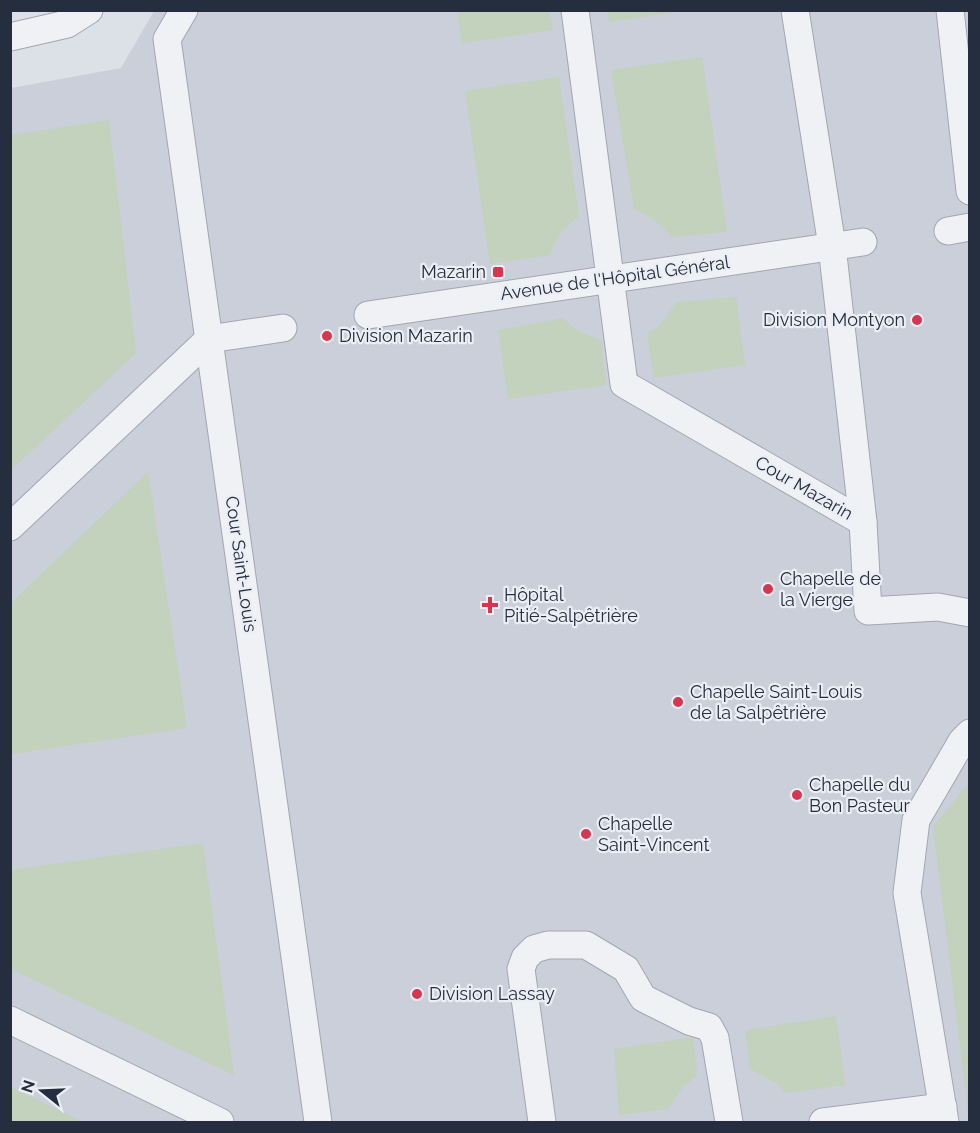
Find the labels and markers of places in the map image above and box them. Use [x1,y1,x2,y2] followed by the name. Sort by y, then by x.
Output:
[421,261,486,282] place label: Mazarin
[491,265,505,279] marker: Mazarin
[763,309,905,330] place label: Division Montyon
[910,313,924,327] marker: Division Montyon
[339,325,473,346] place label: Division Mazarin
[320,329,334,343] marker: Division Mazarin
[780,568,881,610] place label: Chapelle de la Vierge
[761,582,775,596] marker: Chapelle de la Vierge
[504,584,638,626] place label: Hôpital Pitié-Salpêtrière
[481,596,499,614] marker: Hôpital Pitié-Salpêtrière
[690,681,863,723] place label: Chapelle Saint-Louis de la Salpêtrière
[671,695,685,709] marker: Chapelle Saint-Louis de la Salpêtrière
[809,774,911,816] place label: Chapelle du Bon Pasteur
[790,788,804,802] marker: Chapelle du Bon Pasteur
[598,813,709,855] place label: Chapelle Saint-Vincent
[579,827,593,841] marker: Chapelle Saint-Vincent
[429,983,555,1004] place label: Division Lassay
[410,987,424,1001] marker: Division Lassay

